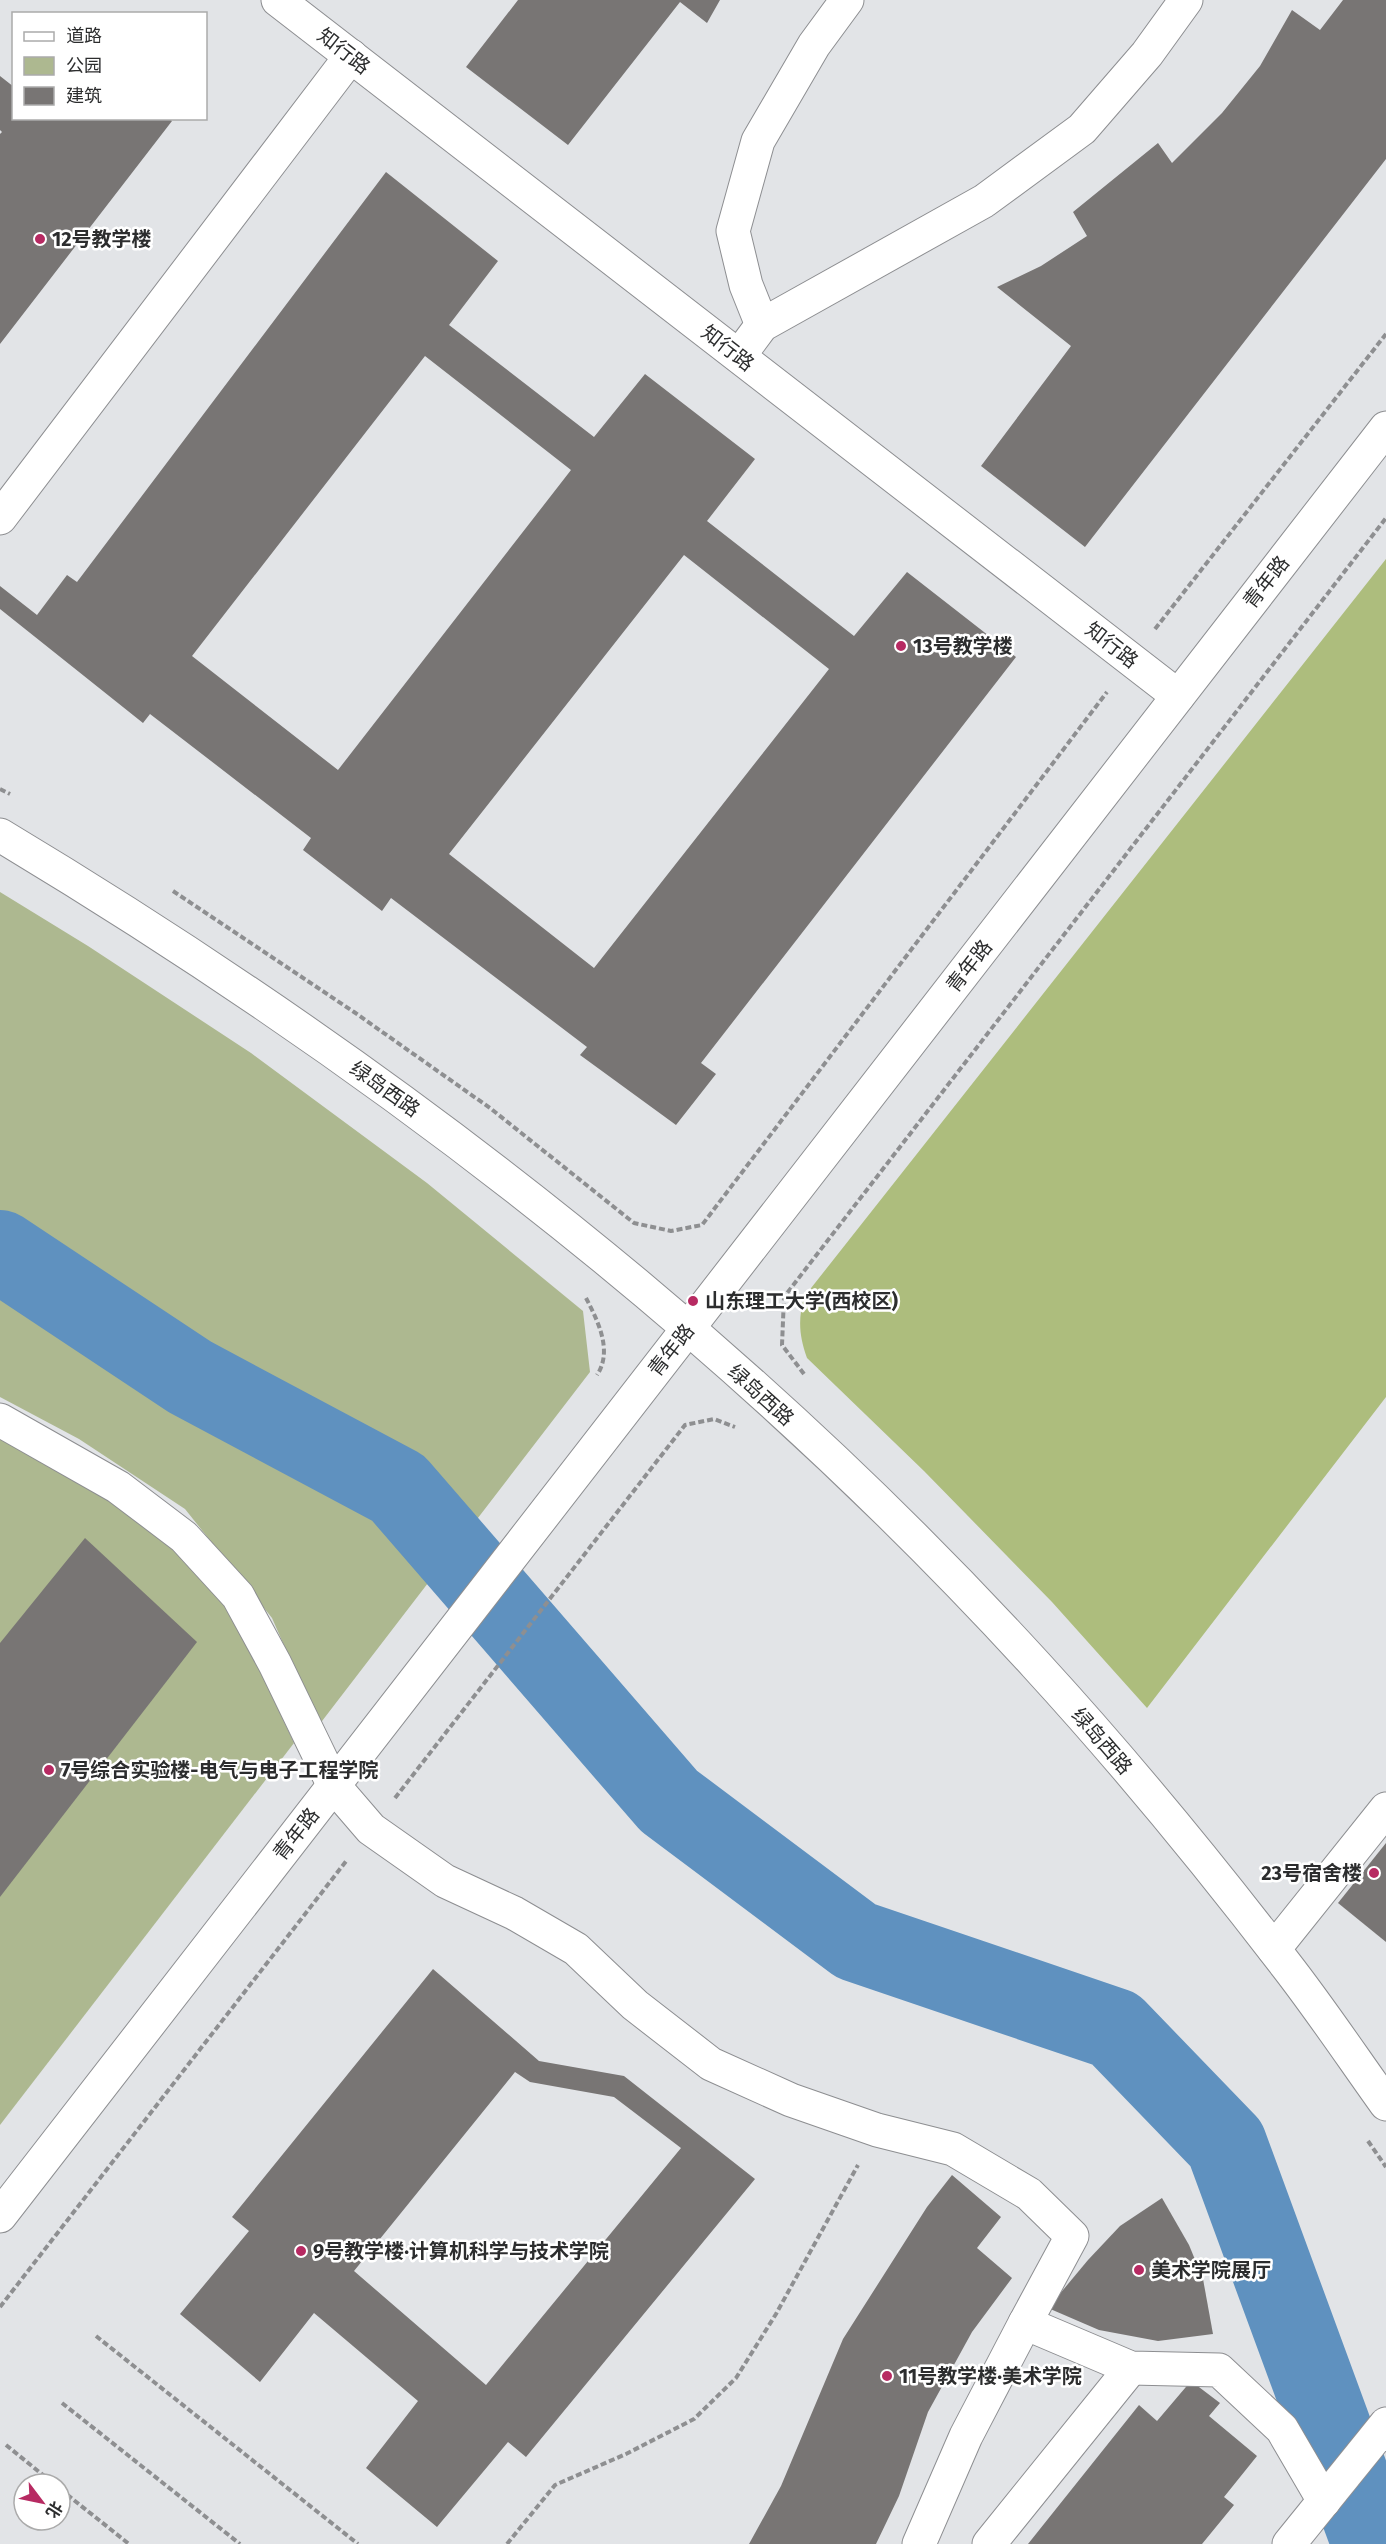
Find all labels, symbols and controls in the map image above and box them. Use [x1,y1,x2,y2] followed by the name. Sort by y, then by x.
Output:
[12,12,207,120] legend
[313,23,375,79] street label: 知行路
[66,25,102,47] text: 道路
[66,55,102,77] text: 公园
[66,85,102,107] text: 建筑
[52,227,152,251] place label: 12号教学楼
[33,232,47,246] marker: 12号教学楼
[697,320,759,376] street label: 知行路
[1238,551,1294,613] street label: 青年路
[1081,617,1143,673] street label: 知行路
[913,634,1013,658] place label: 13号教学楼
[894,639,908,653] marker: 13号教学楼
[941,935,997,997] street label: 青年路
[345,1056,425,1122] street label: 绿岛西路
[705,1289,898,1313] place label: 山东理工大学(西校区)
[686,1294,700,1308] marker: 山东理工大学(西校区)
[643,1319,699,1381] street label: 青年路
[723,1359,799,1431] street label: 绿岛西路
[1067,1703,1137,1779] street label: 绿岛西路
[61,1758,379,1782] place label: 7号综合实验楼-电气与电子工程学院
[42,1763,56,1777] marker: 7号综合实验楼-电气与电子工程学院
[268,1803,324,1865] street label: 青年路
[1261,1861,1362,1885] place label: 23号宿舍楼
[1367,1866,1381,1880] marker: 23号宿舍楼
[313,2239,609,2263] place label: 9号教学楼·计算机科学与技术学院
[294,2244,308,2258] marker: 9号教学楼·计算机科学与技术学院
[1151,2258,1271,2282] place label: 美术学院展厅
[1132,2263,1146,2277] marker: 美术学院展厅
[899,2364,1082,2388] place label: 11号教学楼·美术学院
[880,2369,894,2383] marker: 11号教学楼·美术学院
[12,2472,72,2532] north arrow
[42,2498,67,2522] text: 北

